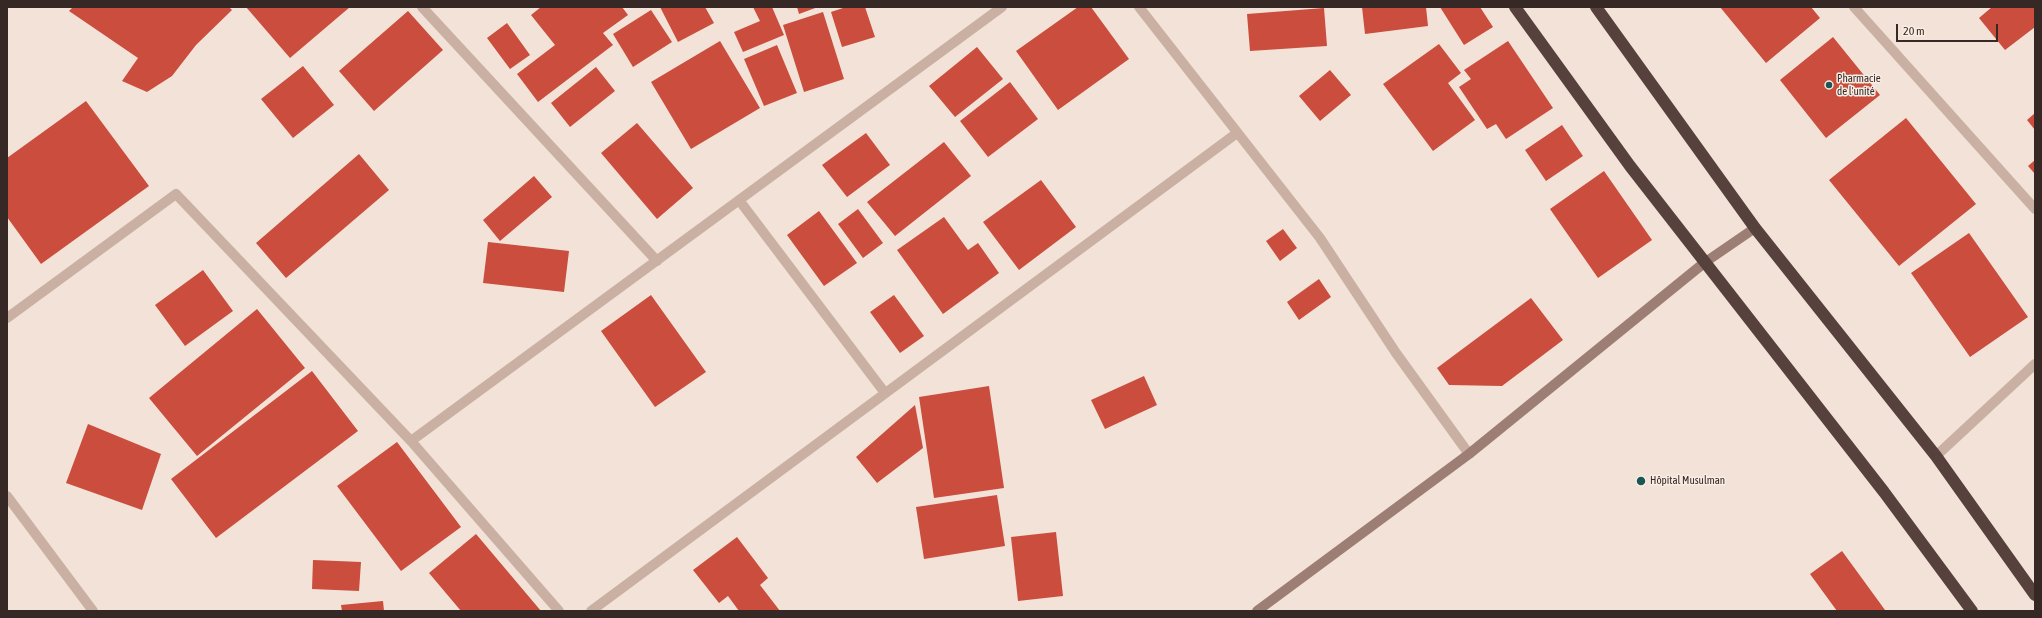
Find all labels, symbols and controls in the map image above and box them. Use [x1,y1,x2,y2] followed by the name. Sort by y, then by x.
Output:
[1898,16,2000,42] scale bar
[1903,24,1925,38] text: 20 m
[1837,72,1881,98] place label: Pharmacie de l'unité
[1824,80,1834,90] marker: Pharmacie de l'unité
[1650,474,1725,488] place label: Hôpital Musulman
[1635,475,1647,487] marker: Hôpital Musulman

